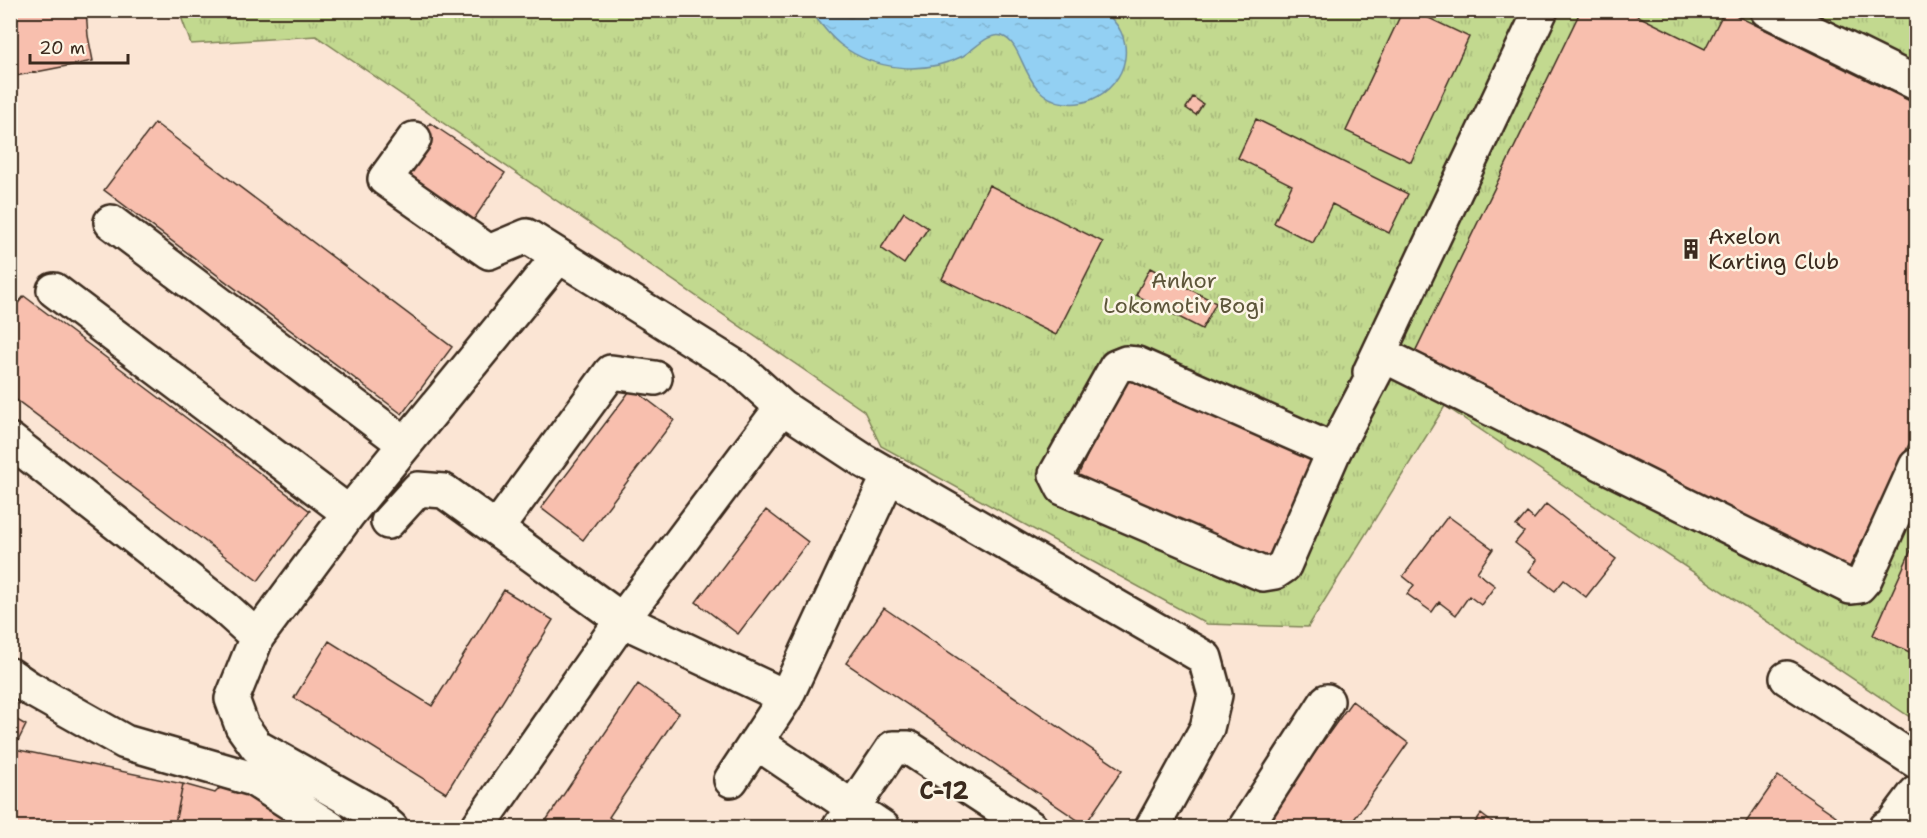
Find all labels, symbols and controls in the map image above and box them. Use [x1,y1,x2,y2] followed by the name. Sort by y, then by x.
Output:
[30,27,128,65] scale bar
[39,36,85,60] text: 20 m
[1708,222,1839,276] place label: Axelon Karting Club
[1679,237,1703,261] building icon: Axelon Karting Club
[1103,266,1265,320] park label: Anhor Lokomotiv Bogi
[919,775,969,807] district label: C-12

